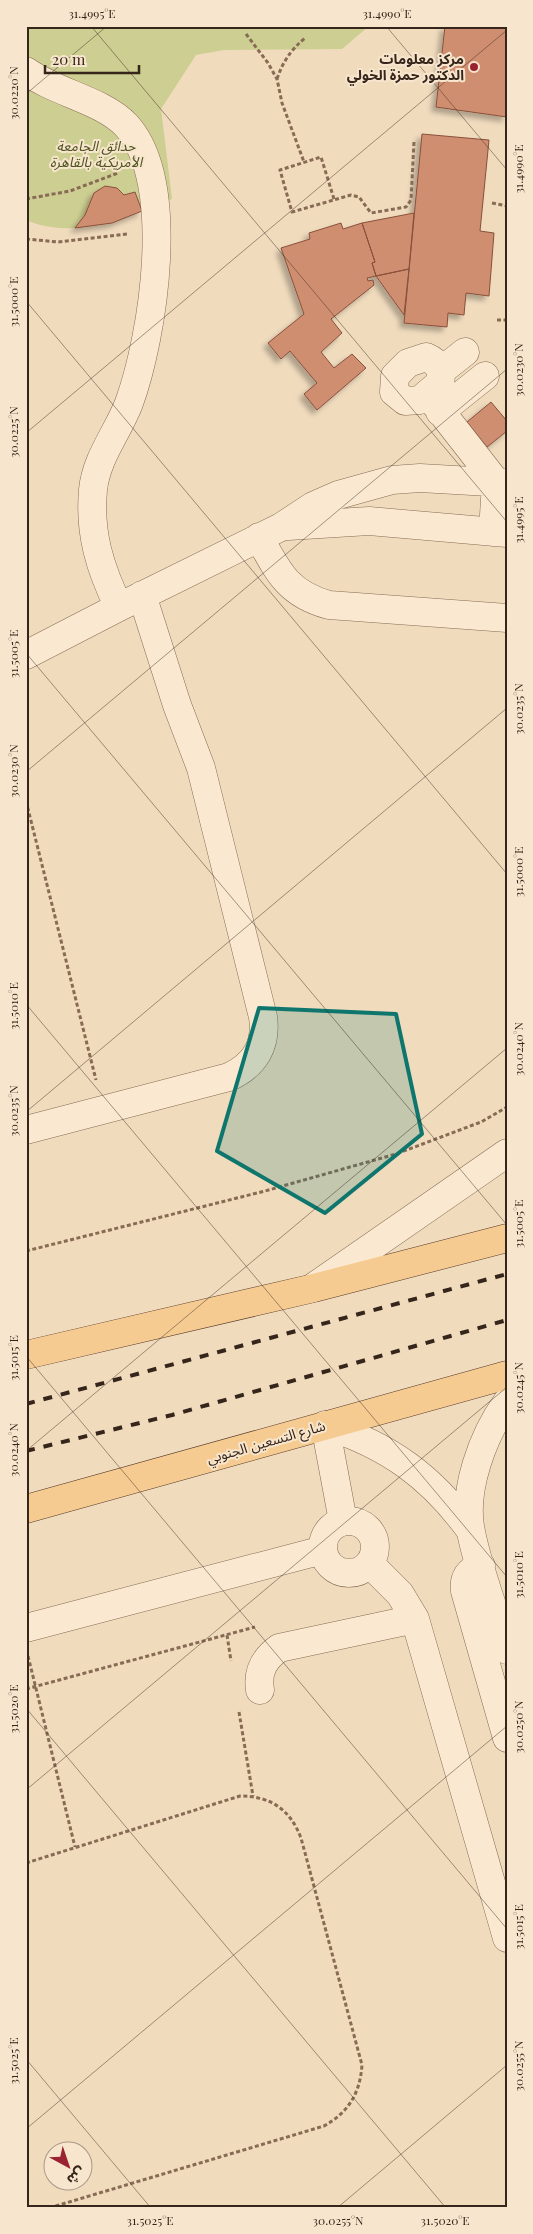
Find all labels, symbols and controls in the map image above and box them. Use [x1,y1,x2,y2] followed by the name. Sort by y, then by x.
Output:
[68,5,116,21] text: 31.4995°E
[362,5,412,21] text: 31.4990°E
[45,42,139,74] scale bar
[52,49,86,69] text: 20 m
[347,49,464,86] place label: مركز معلومات الدكتور حمزة الخولي
[468,61,480,73] marker: مركز معلومات الدكتور حمزة الخولي
[5,66,21,120] text: 30.0220°N
[50,136,144,171] park label: حدائق الجامعة الأمريكية بالقاهرة
[510,144,526,194] text: 31.4990°E
[5,277,21,327] text: 31.5000°E
[510,343,526,397] text: 30.0230°N
[5,406,21,458] text: 30.0225°N
[510,496,526,544] text: 31.4995°E
[5,630,21,678] text: 31.5005°E
[510,683,526,735] text: 30.0235°N
[5,744,21,798] text: 30.0230°N
[510,847,526,897] text: 31.5000°E
[5,982,21,1030] text: 31.5010°E
[510,1022,526,1076] text: 30.0240°N
[5,1085,21,1137] text: 30.0235°N
[510,1200,526,1248] text: 31.5005°E
[5,1335,21,1381] text: 31.5015°E
[510,1362,526,1414] text: 30.0245°N
[204,1416,328,1470] street label: شارع التسعين الجنوبي
[5,1423,21,1477] text: 30.0240°N
[510,1551,526,1599] text: 31.5010°E
[5,1685,21,1733] text: 31.5020°E
[510,1700,526,1753] text: 30.0250°N
[510,1904,526,1950] text: 31.5015°E
[5,2038,21,2084] text: 31.5025°E
[510,2040,526,2091] text: 30.0255°N
[42,2142,92,2192] north arrow
[63,2163,90,2190] text: ش
[127,2212,173,2228] text: 31.5025°E
[313,2212,364,2228] text: 30.0255°N
[421,2212,469,2228] text: 31.5020°E

